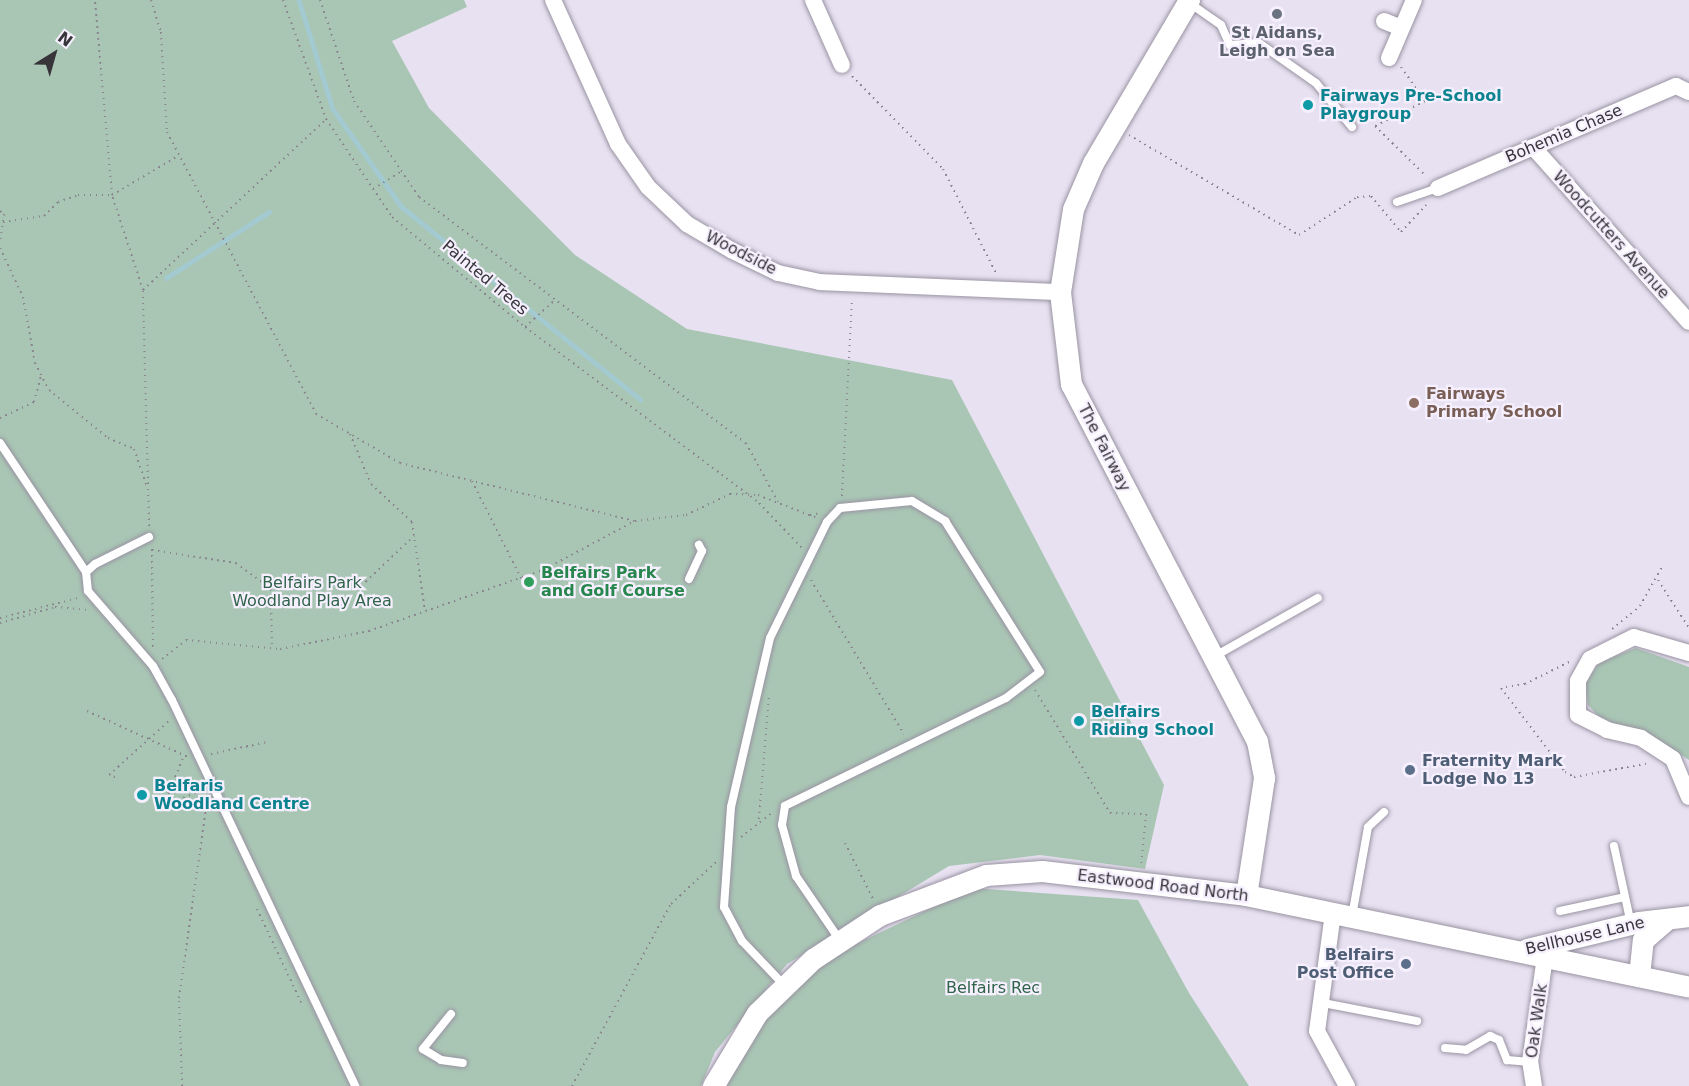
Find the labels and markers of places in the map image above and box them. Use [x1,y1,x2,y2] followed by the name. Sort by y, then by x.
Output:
[1270,7,1284,21] marker: St Aidans, Leigh on Sea
[1219,23,1335,61] place label: St Aidans, Leigh on Sea
[1320,86,1502,124] place label: Fairways Pre-School Playgroup
[1301,98,1315,112] marker: Fairways Pre-School Playgroup
[1426,384,1562,422] place label: Fairways Primary School
[1407,396,1421,410] marker: Fairways Primary School
[541,563,685,601] place label: Belfairs Park and Golf Course
[522,575,536,589] marker: Belfairs Park and Golf Course
[1091,702,1214,740] place label: Belfairs Riding School
[1072,714,1086,728] marker: Belfairs Riding School
[1422,751,1563,789] place label: Fraternity Mark Lodge No 13
[1403,763,1417,777] marker: Fraternity Mark Lodge No 13
[154,776,310,814] place label: Belfaris Woodland Centre
[135,788,149,802] marker: Belfaris Woodland Centre
[1297,945,1394,983] place label: Belfairs Post Office
[1399,957,1413,971] marker: Belfairs Post Office

